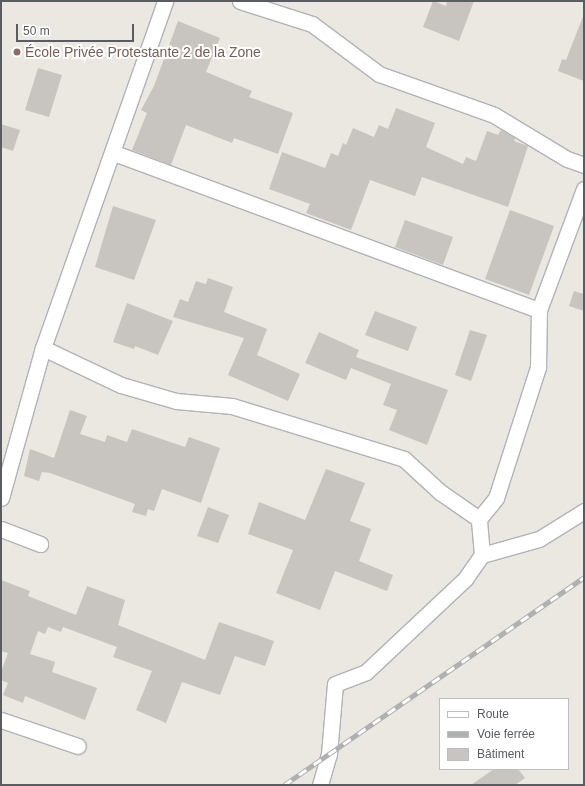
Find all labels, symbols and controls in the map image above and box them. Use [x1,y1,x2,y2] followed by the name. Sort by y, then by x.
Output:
[18,16,136,42] scale bar
[23,24,50,38] text: 50 m
[25,44,261,60] place label: École Privée Protestante 2 de la Zone
[12,47,22,57] marker: École Privée Protestante 2 de la Zone
[439,698,569,770] legend
[477,707,509,721] text: Route
[477,727,535,741] text: Voie ferrée
[477,747,524,761] text: Bâtiment

